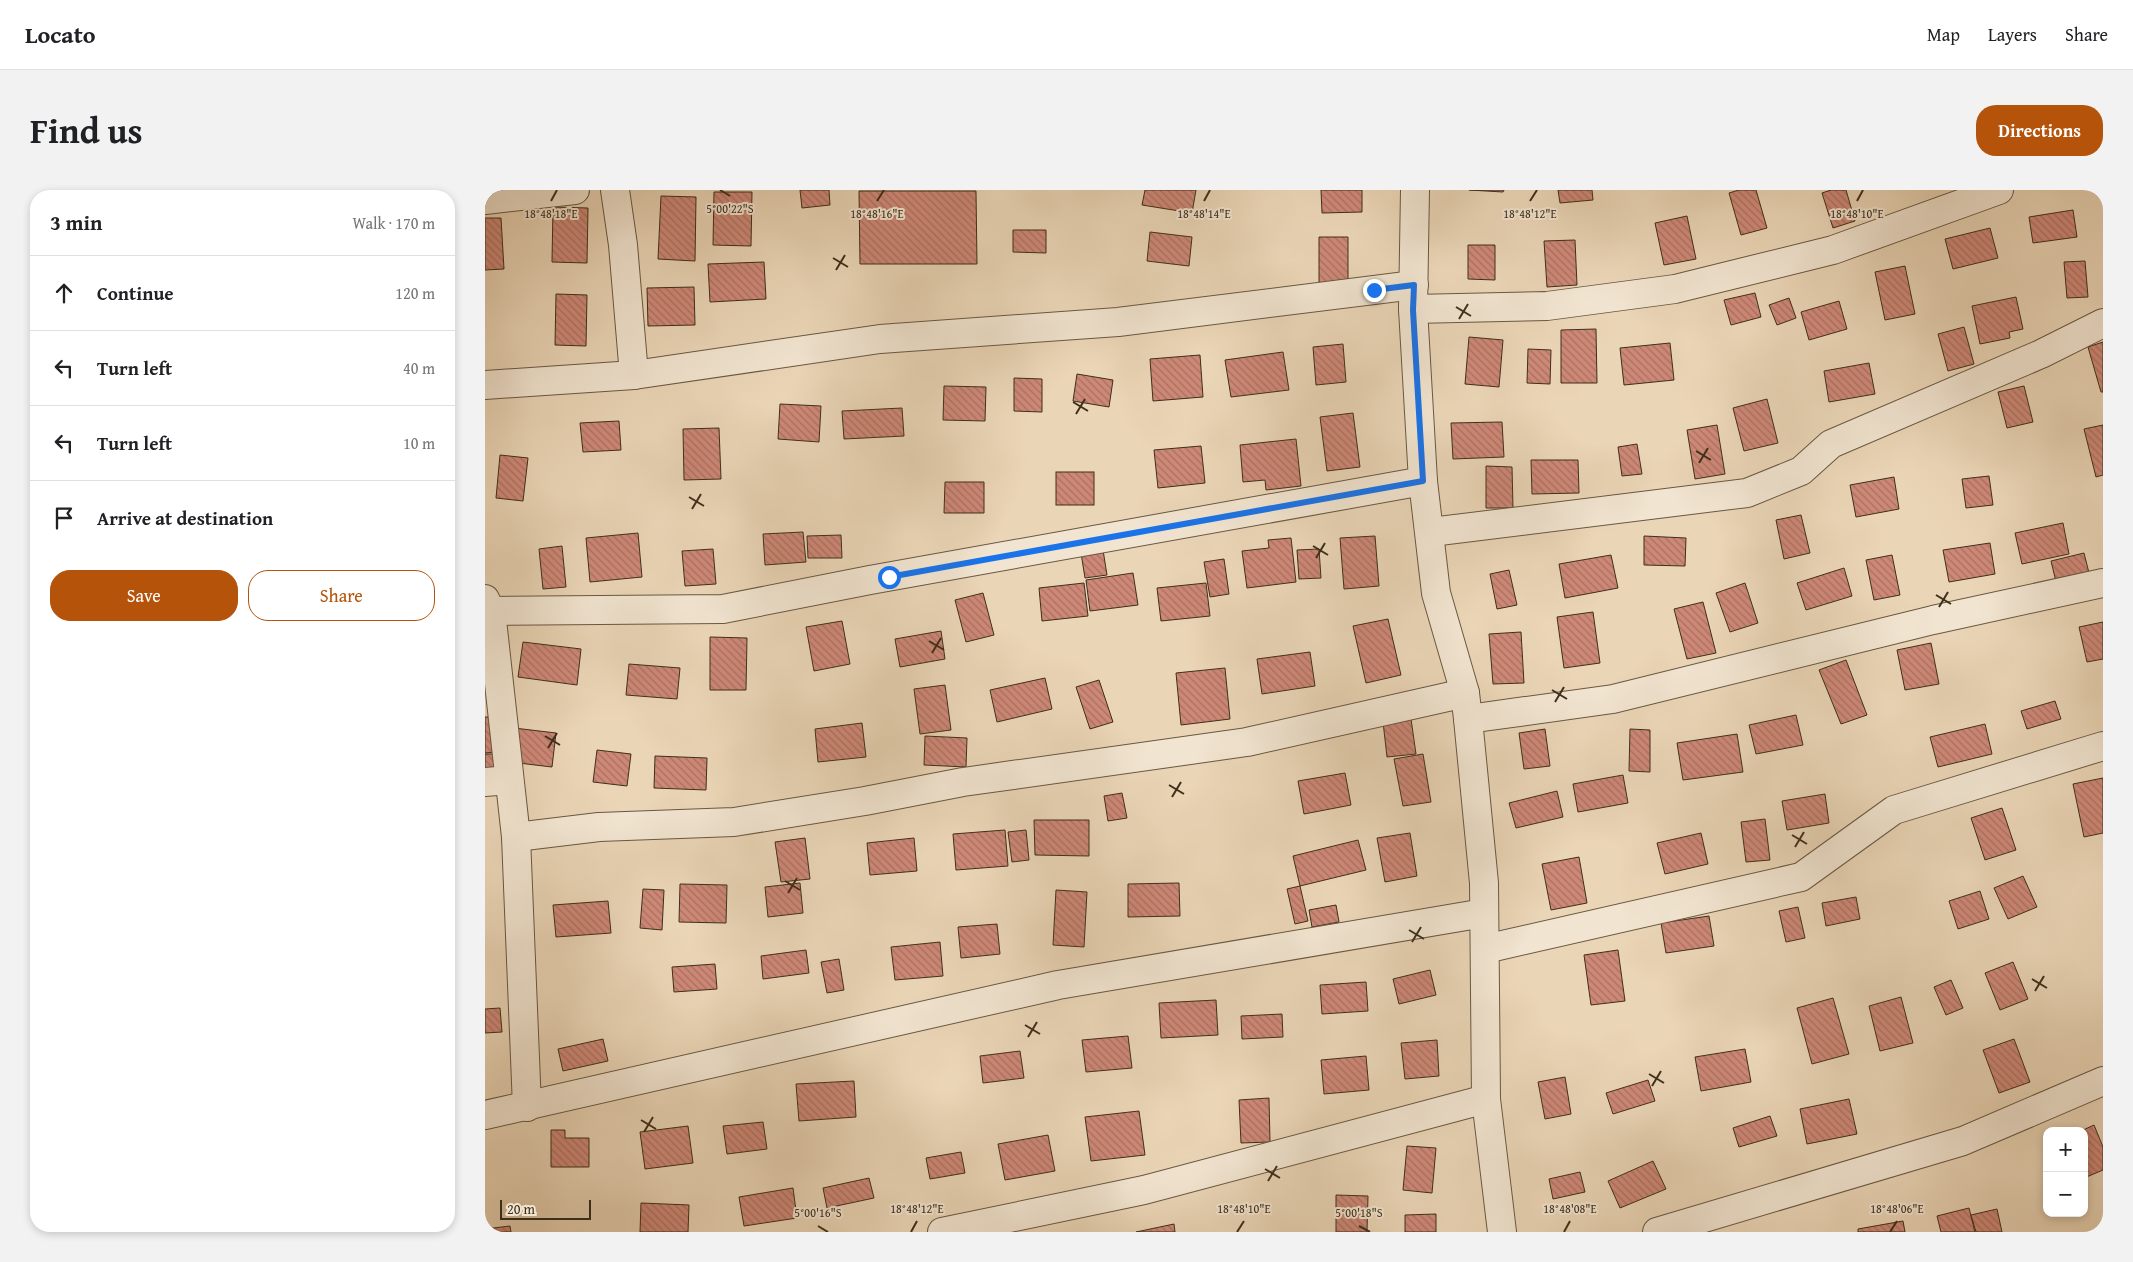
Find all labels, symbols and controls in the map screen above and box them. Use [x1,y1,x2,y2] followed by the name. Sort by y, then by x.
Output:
[25,17,96,52] text: Locato
[1927,21,1960,48] text: Map
[1988,21,2037,48] text: Layers
[2065,21,2108,48] text: Share
[30,105,143,156] text: Find us
[1976,105,2103,156] button: Directions
[706,200,754,217] text: 5°00'22"S
[524,205,578,222] text: 18°48'18"E
[850,205,904,222] text: 18°48'16"E
[1177,205,1231,222] text: 18°48'14"E
[1503,205,1557,222] text: 18°48'12"E
[1830,205,1884,222] text: 18°48'10"E
[50,207,102,238] text: 3 min
[352,211,435,235] text: Walk · 170 m
[50,279,78,307] icon: ahead
[97,279,174,307] text: Continue
[1363,279,1386,302] route end
[395,281,435,305] text: 120 m
[50,354,78,382] icon: left
[97,354,172,382] text: Turn left
[403,356,435,380] text: 40 m
[50,429,78,457] icon: left
[97,429,172,457] text: Turn left
[403,431,435,455] text: 10 m
[50,504,78,532] icon: arrive
[97,504,273,532] text: Arrive at destination
[878,566,901,589] route start
[50,570,238,621] button: Save
[248,570,435,621] button: Share
[2043,1127,2088,1217] map controls
[2043,1127,2088,1172] button: +
[2043,1172,2088,1217] button: −
[500,1197,591,1220] scale bar
[507,1199,535,1219] text: 20 m
[890,1200,944,1217] text: 18°48'12"E
[1217,1200,1271,1217] text: 18°48'10"E
[1543,1200,1597,1217] text: 18°48'08"E
[1870,1200,1924,1217] text: 18°48'06"E
[794,1204,842,1221] text: 5°00'16"S
[1335,1204,1383,1221] text: 5°00'18"S

